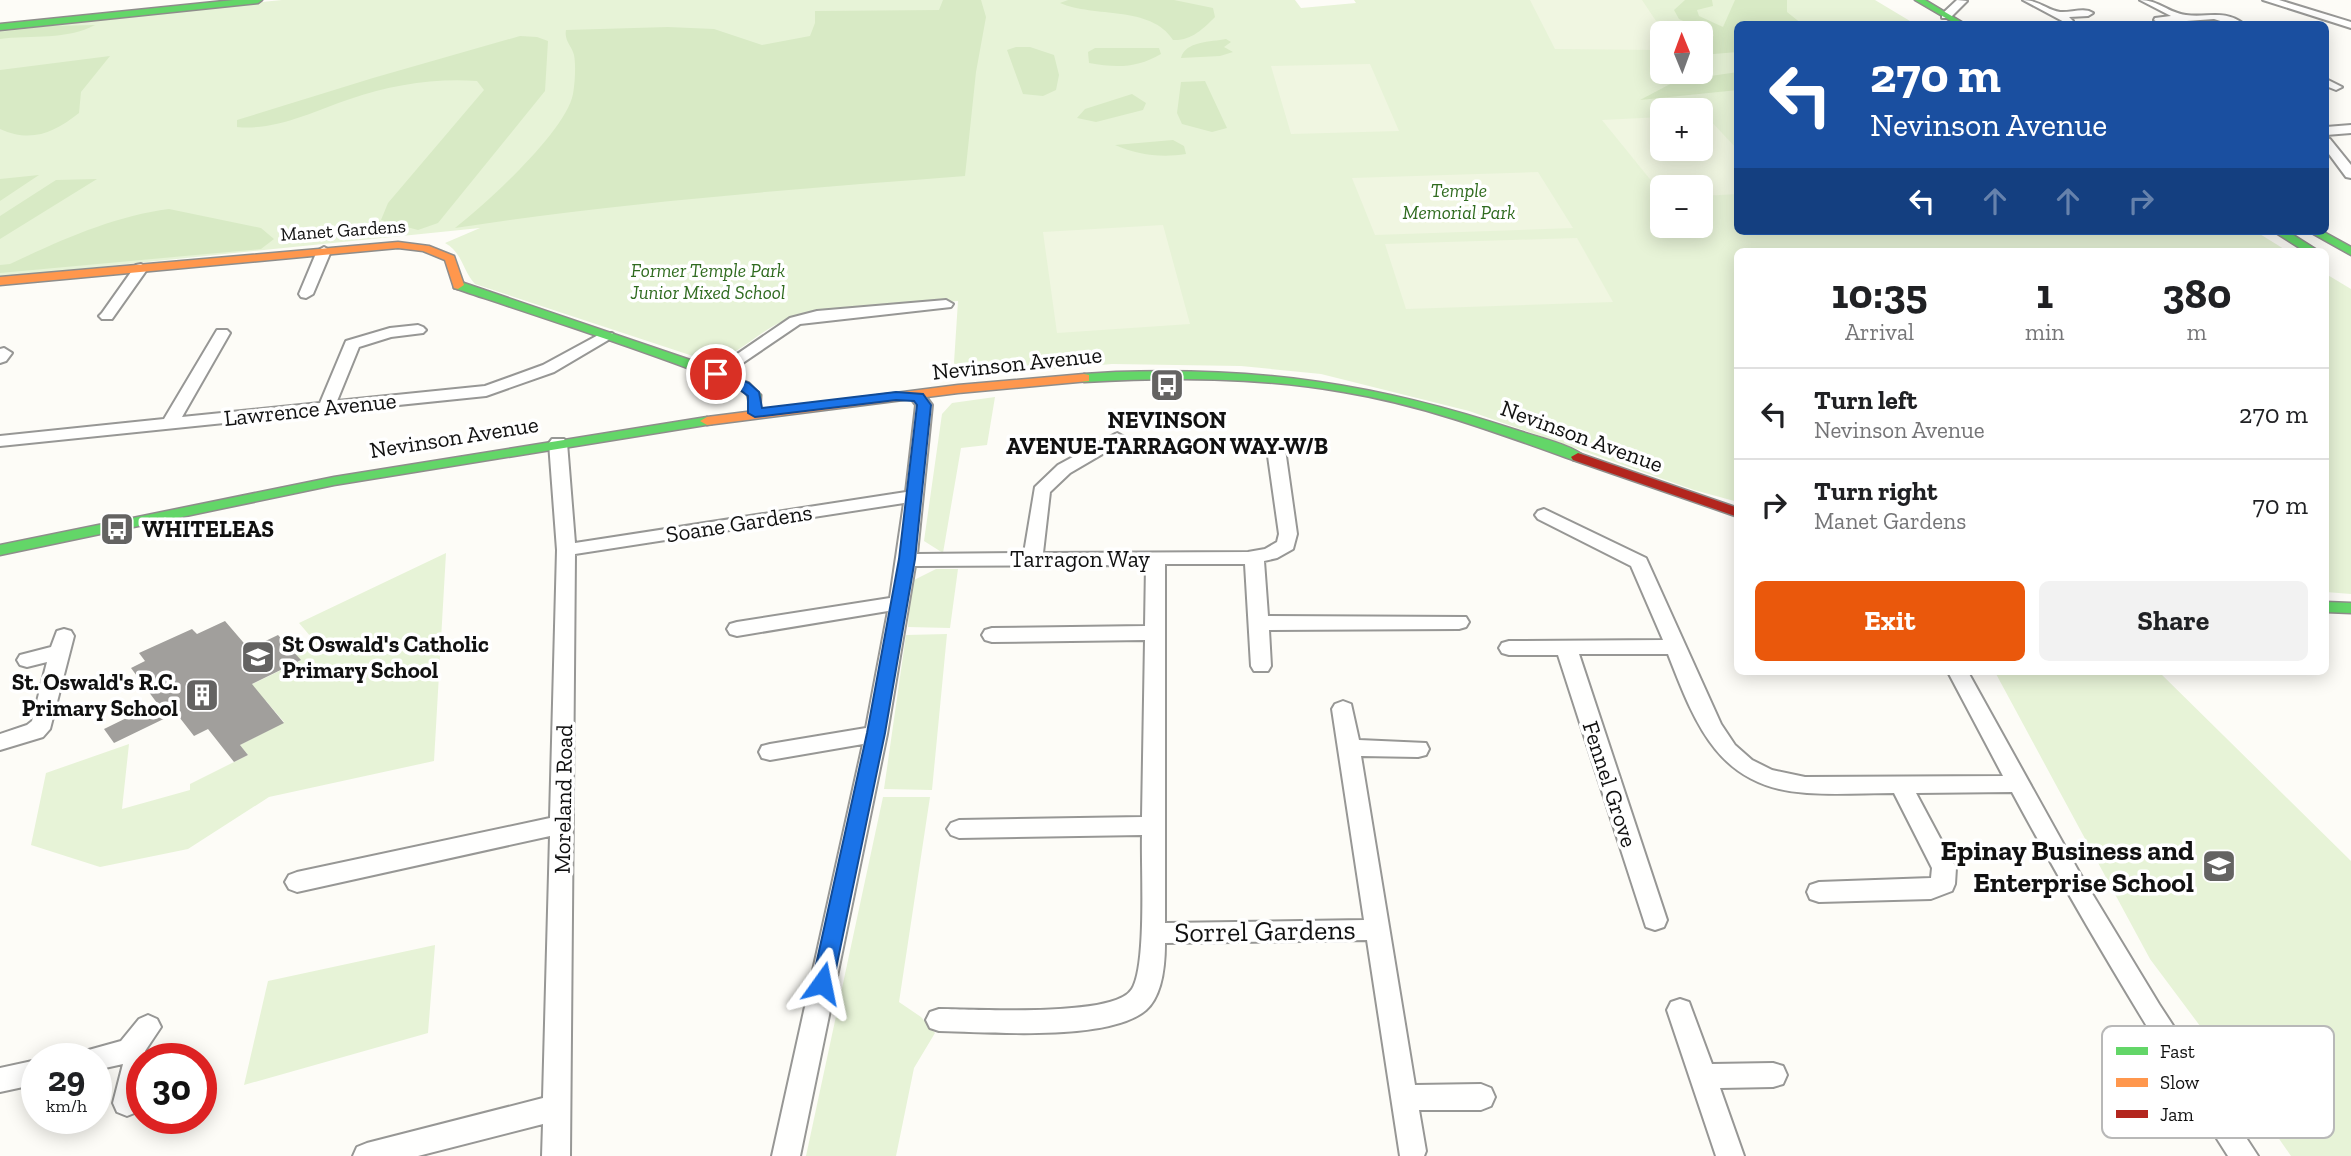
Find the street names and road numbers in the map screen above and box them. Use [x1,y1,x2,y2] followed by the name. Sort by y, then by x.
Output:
[279,214,407,246] street label: Manet Gardens
[931,340,1103,386] street label: Nevinson Avenue
[222,386,398,432] street label: Lawrence Avenue
[1497,394,1667,478] street label: Nevinson Avenue
[368,410,540,464] street label: Nevinson Avenue
[664,498,814,548] street label: Soane Gardens
[1010,545,1150,573] street label: Tarragon Way
[1576,717,1644,851] street label: Fennel Grove
[548,724,578,874] street label: Moreland Road
[1174,913,1356,949] street label: Sorrel Gardens

